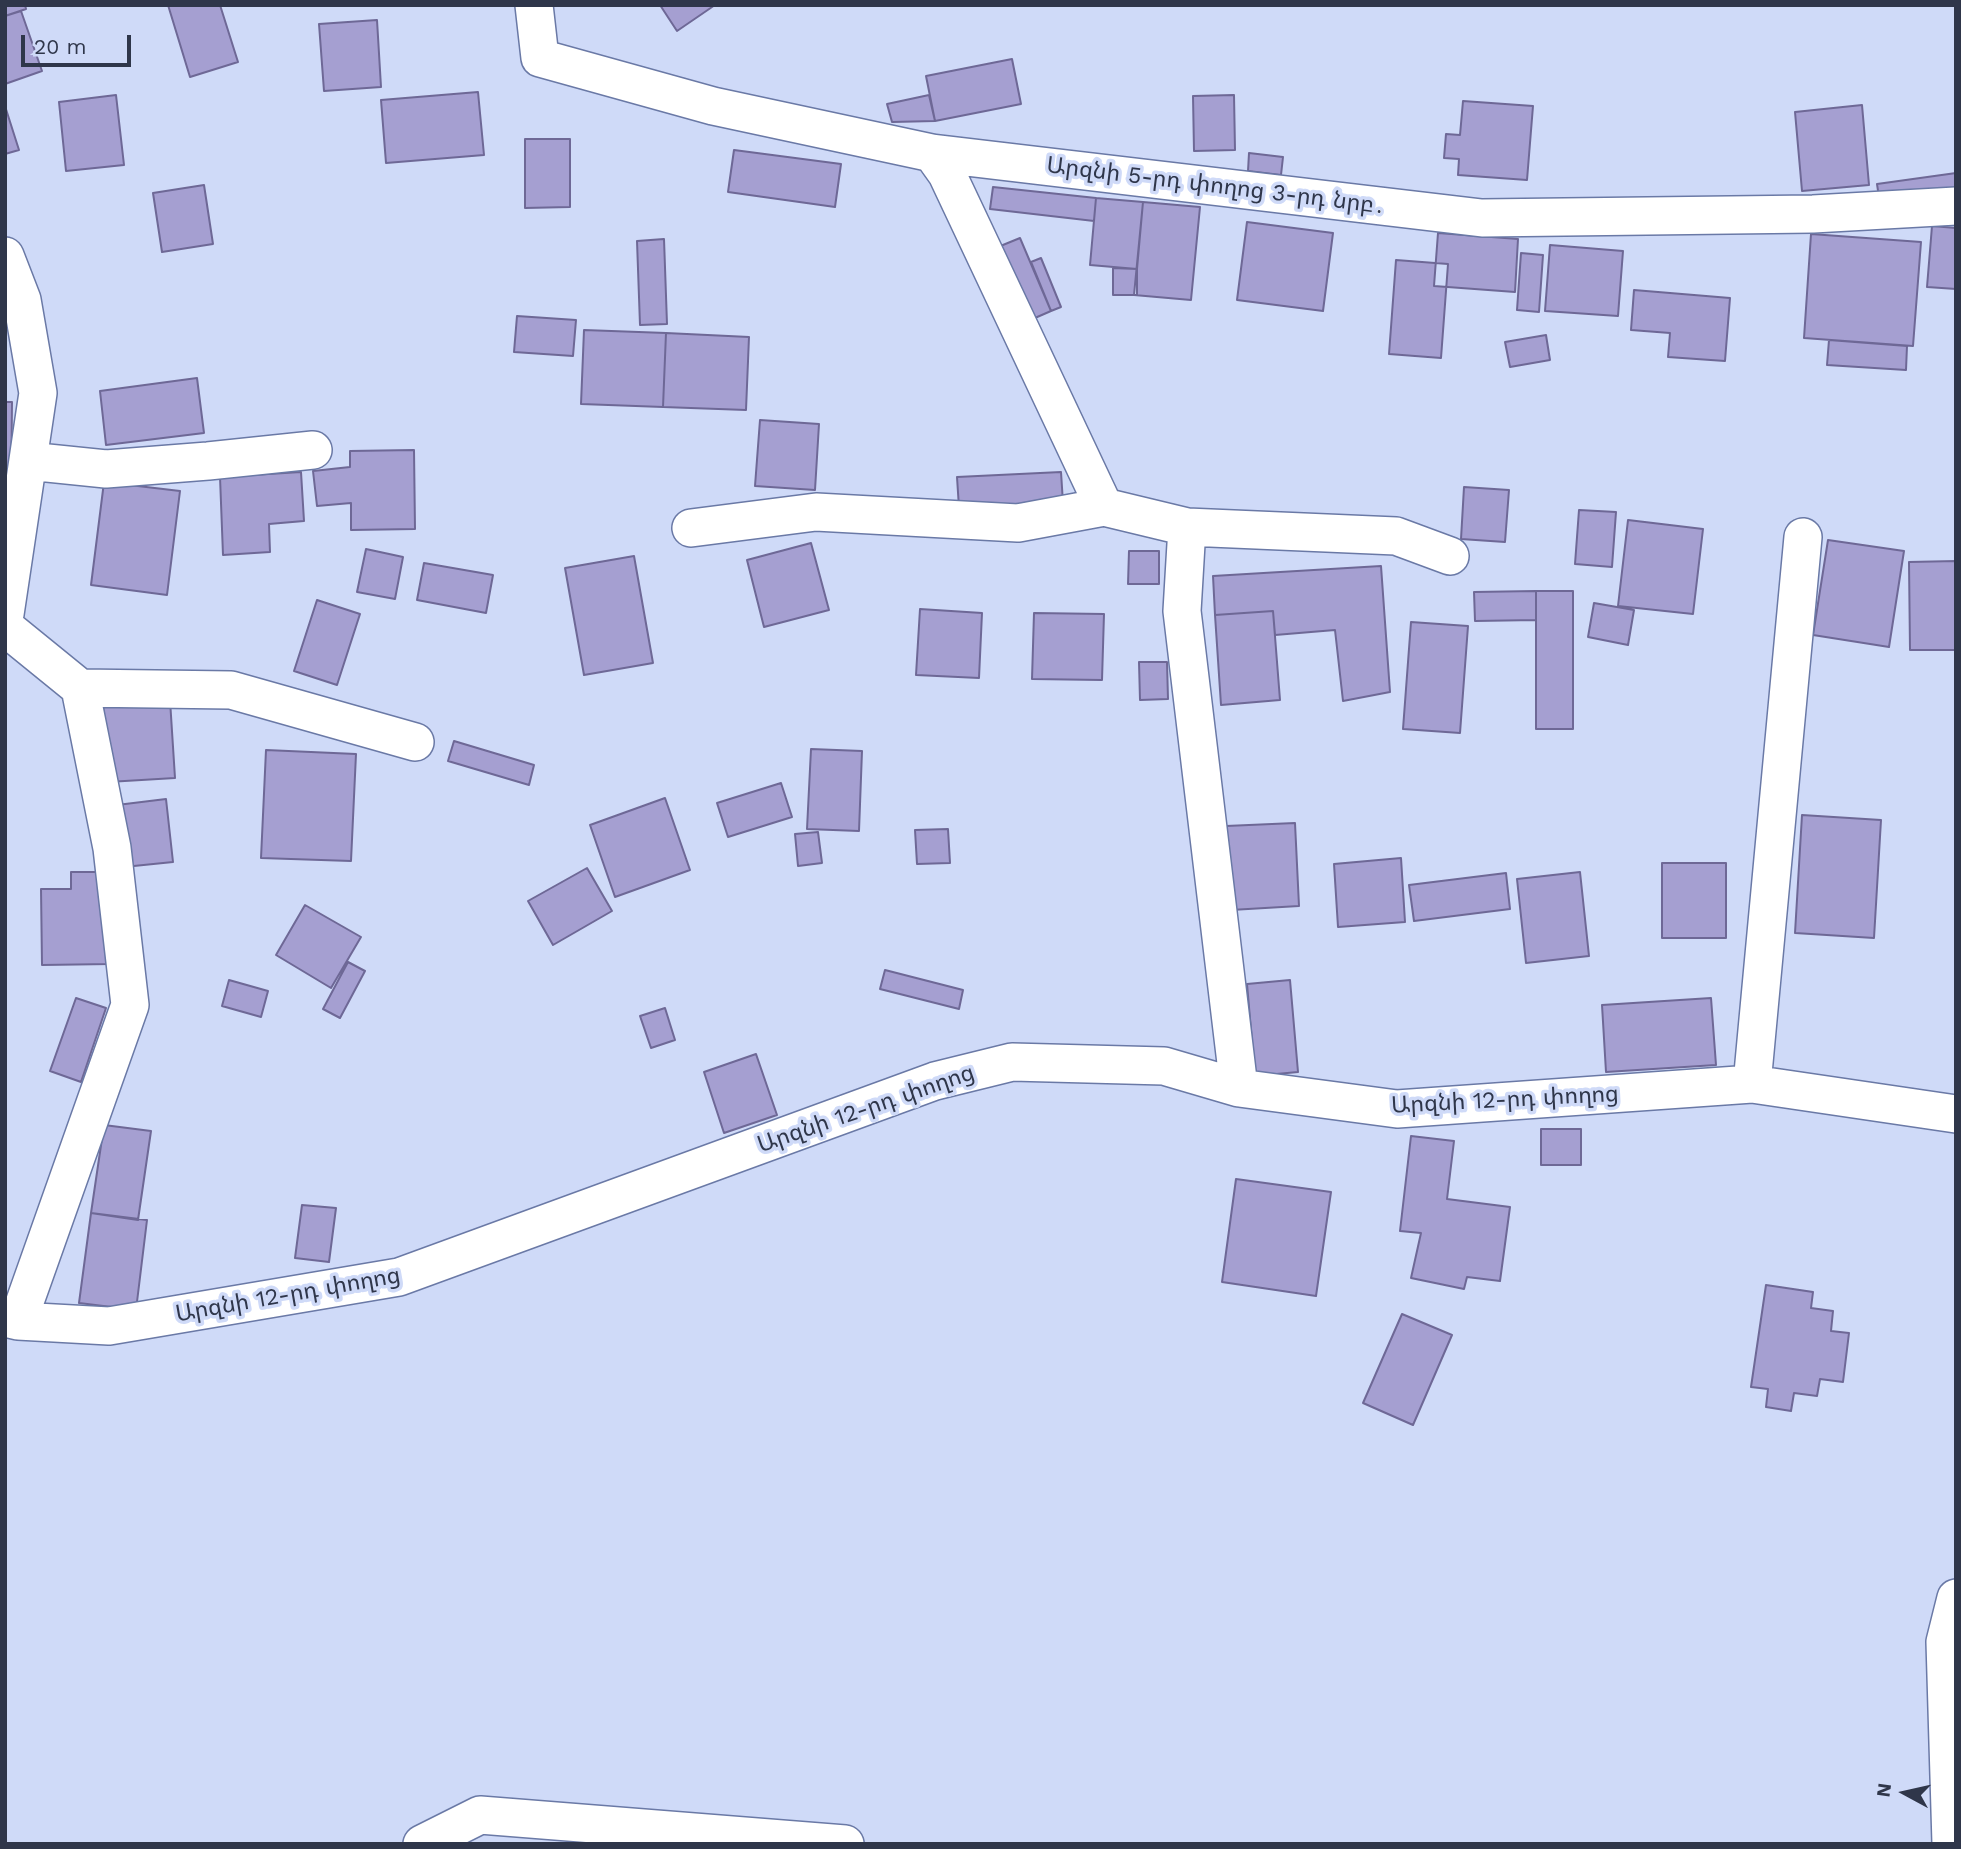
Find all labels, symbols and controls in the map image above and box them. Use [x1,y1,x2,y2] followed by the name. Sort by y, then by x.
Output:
[24,21,135,65] scale bar
[34,34,86,59] text: 20 m
[1045,152,1387,220] street label: Արզնի 5-րդ փողոց 3-րդ նրբ․
[754,1059,978,1159] street label: Արզնի 12-րդ փողոց
[1391,1080,1619,1120] street label: Արզնի 12-րդ փողոց
[173,1262,403,1328] street label: Արզնի 12-րդ փողոց
[1870,1758,1940,1828] north arrow
[1871,1781,1896,1799] text: N

